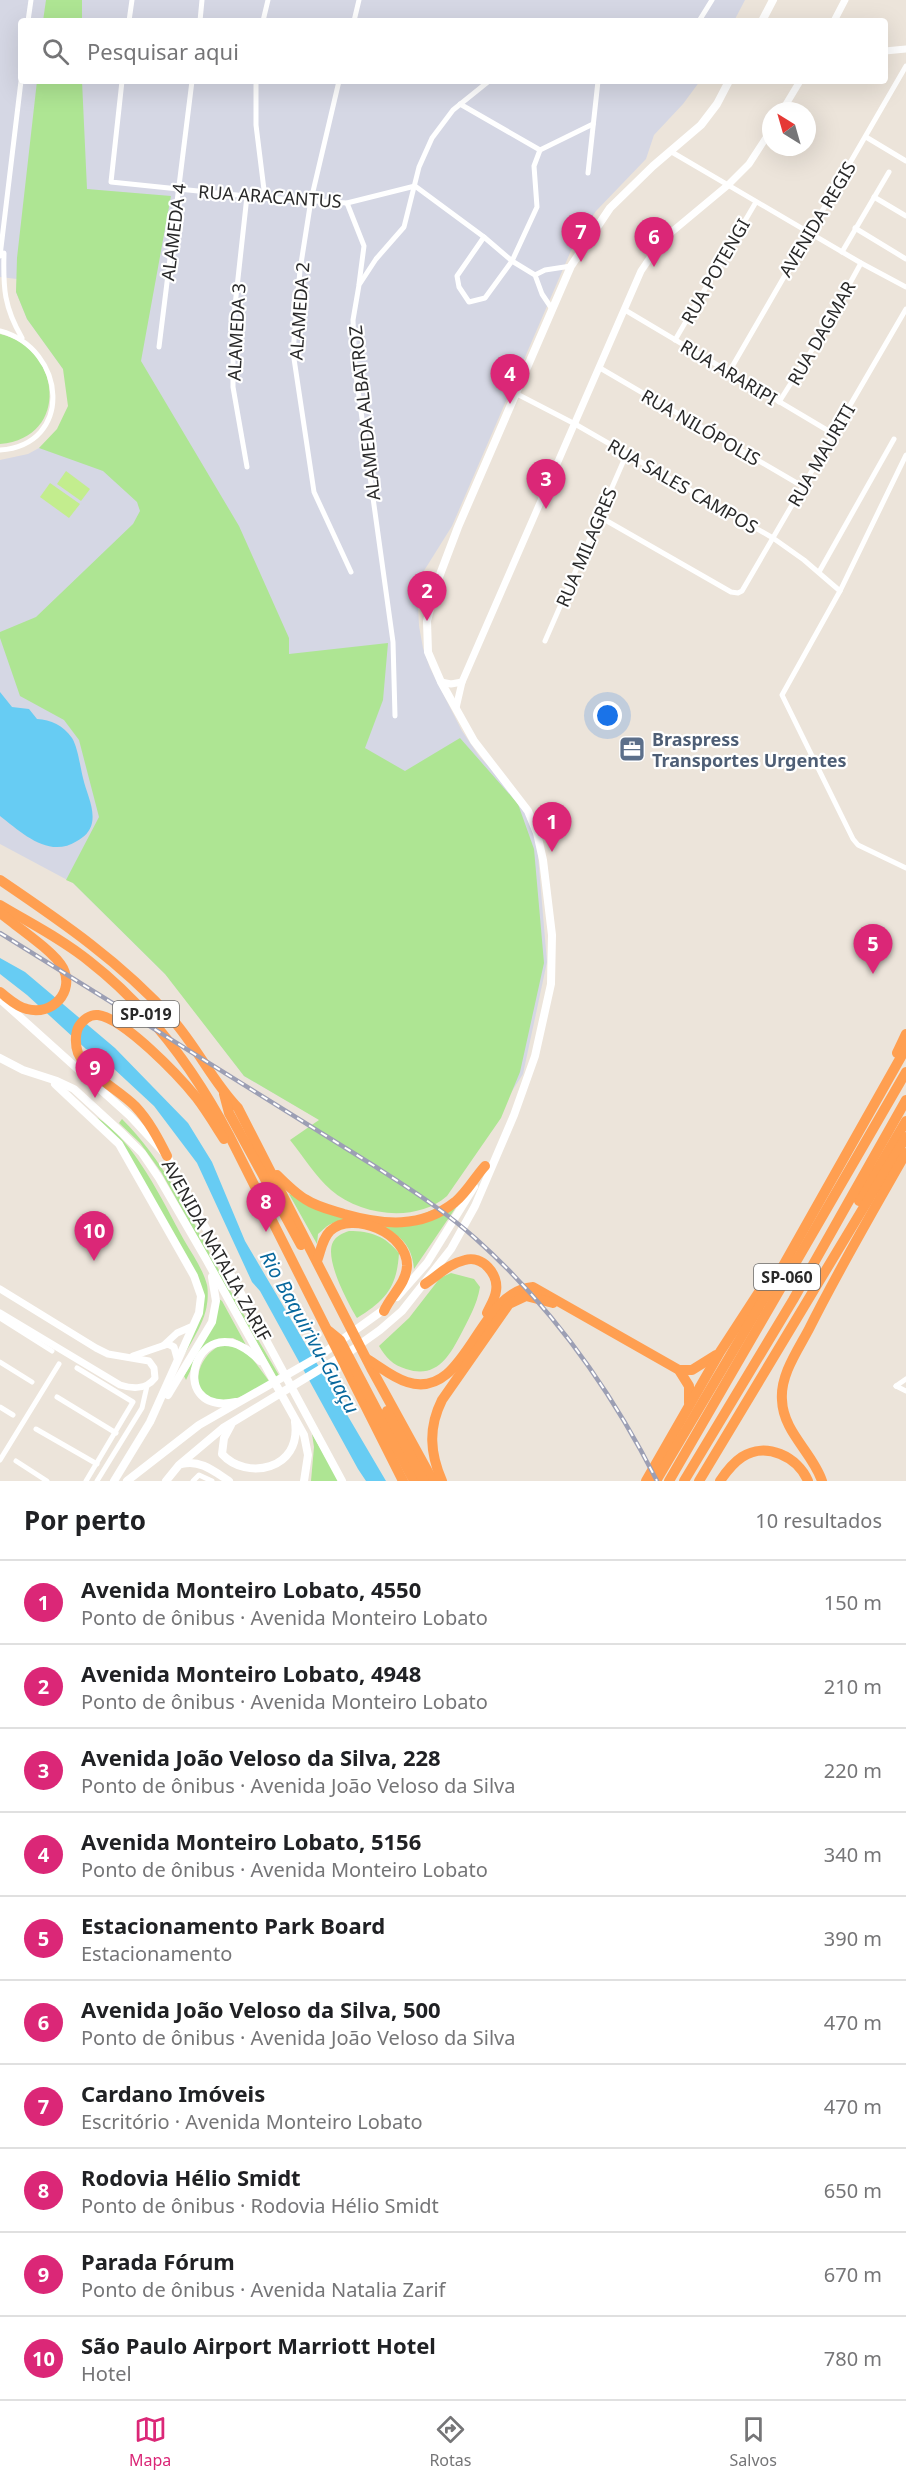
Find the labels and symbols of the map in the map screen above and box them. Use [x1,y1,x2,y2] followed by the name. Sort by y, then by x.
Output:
[762,102,816,156] north arrow
[773,157,861,281] street label: AVENIDA REGIS
[197,179,343,213] street label: RUA ARACANTUS
[155,182,191,282] street label: ALAMEDA 4
[562,212,600,262] pin: 7
[675,214,755,328] street label: RUA POTENGI
[634,218,674,267] pin: 6
[284,261,314,361] street label: ALAMEDA 2
[782,277,860,389] street label: RUA DAGMAR
[221,282,251,382] street label: ALAMEDA 3
[343,324,385,502] street label: ALAMEDA ALBATROZ
[676,334,782,410] street label: RUA ARARIPI
[490,354,530,404] pin: 4
[637,383,765,471] street label: RUA NILÓPOLIS
[782,399,860,511] street label: RUA MAURITI
[603,433,763,539] street label: RUA SALES CAMPOS
[526,460,566,509] pin: 3
[550,484,622,610] street label: RUA MILAGRES
[408,572,446,621] pin: 2
[593,701,622,730] your location
[652,727,847,772] place label: Braspress Transportes Urgentes
[617,734,647,764] office icon: Braspress Transportes Urgentes
[532,802,572,852] pin: 1
[854,924,892,974] pin: 5
[113,1001,179,1027] road number: SP-019
[76,1048,115,1098] pin: 9
[157,1155,277,1345] street label: AVENIDA NATALIA ZARIF
[246,1182,286,1232] pin: 8
[74,1212,113,1261] pin: 10
[254,1246,366,1418] water label: Rio Baquirivu-Guaçu
[754,1264,820,1290] road number: SP-060

